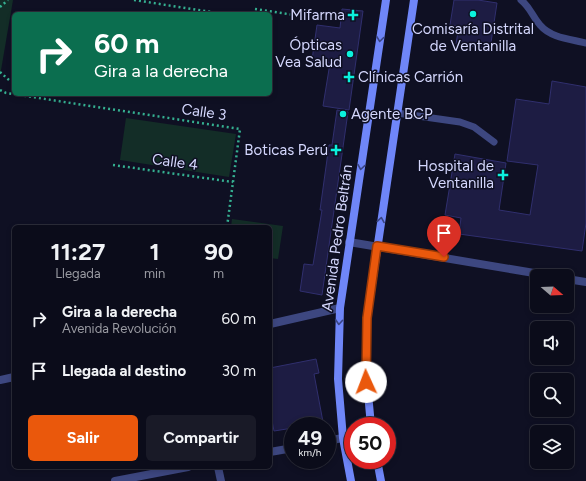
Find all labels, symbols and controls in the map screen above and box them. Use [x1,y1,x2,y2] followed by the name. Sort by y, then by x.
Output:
[290,6,345,24] place label: Mifarma
[468,9,478,19] marker: Comisaría Distrital de Ventanilla
[348,10,358,20] marker: Mifarma
[412,20,534,55] place label: Comisaría Distrital de Ventanilla
[94,26,159,60] text: 60 m
[28,28,80,80] icon: right
[275,36,342,71] place label: Ópticas Vea Salud
[376,36,385,42] one-way arrow
[345,49,355,59] marker: Ópticas Vea Salud
[94,60,228,82] text: Gira a la derecha
[358,68,463,86] place label: Clínicas Carrión
[343,71,355,83] marker: Clínicas Carrión
[180,100,228,124] street label: Calle 3
[351,105,433,123] place label: Agente BCP
[338,109,348,119] marker: Agente BCP
[244,141,328,159] place label: Boticas Perú
[331,145,341,155] marker: Boticas Perú
[151,150,199,174] street label: Calle 4
[417,157,494,192] place label: Hospital de Ventanilla
[318,163,356,313] street label: Avenida Pedro Beltrán
[357,164,366,170] one-way arrow
[497,169,509,181] marker: Hospital de Ventanilla
[427,216,461,257] pin
[376,217,385,223] one-way arrow
[433,222,455,244] icon: arrive
[51,237,105,266] text: 11:27
[150,237,160,266] text: 1
[204,237,233,266] text: 90
[55,266,101,281] text: Llegada
[144,266,165,281] text: min
[213,266,224,281] text: m
[530,269,574,313] north arrow
[530,269,574,469] map controls
[62,303,177,321] text: Gira a la derecha
[28,308,50,330] icon: right
[221,310,256,328] text: 60 m
[335,319,344,325] one-way arrow
[62,321,176,336] text: Avenida Revolución
[530,321,574,365] button: sound
[28,360,50,382] icon: arrive
[345,361,387,403] position arrow
[62,362,186,380] text: Llegada al destino
[222,362,256,380] text: 30 m
[530,373,574,417] button: search
[28,415,138,461] button: Salir
[146,415,256,461] button: Compartir
[344,417,396,469] speed limit sign: 50
[530,425,574,469] button: layers
[298,426,322,450] text: 49
[299,446,321,459] text: km/h

